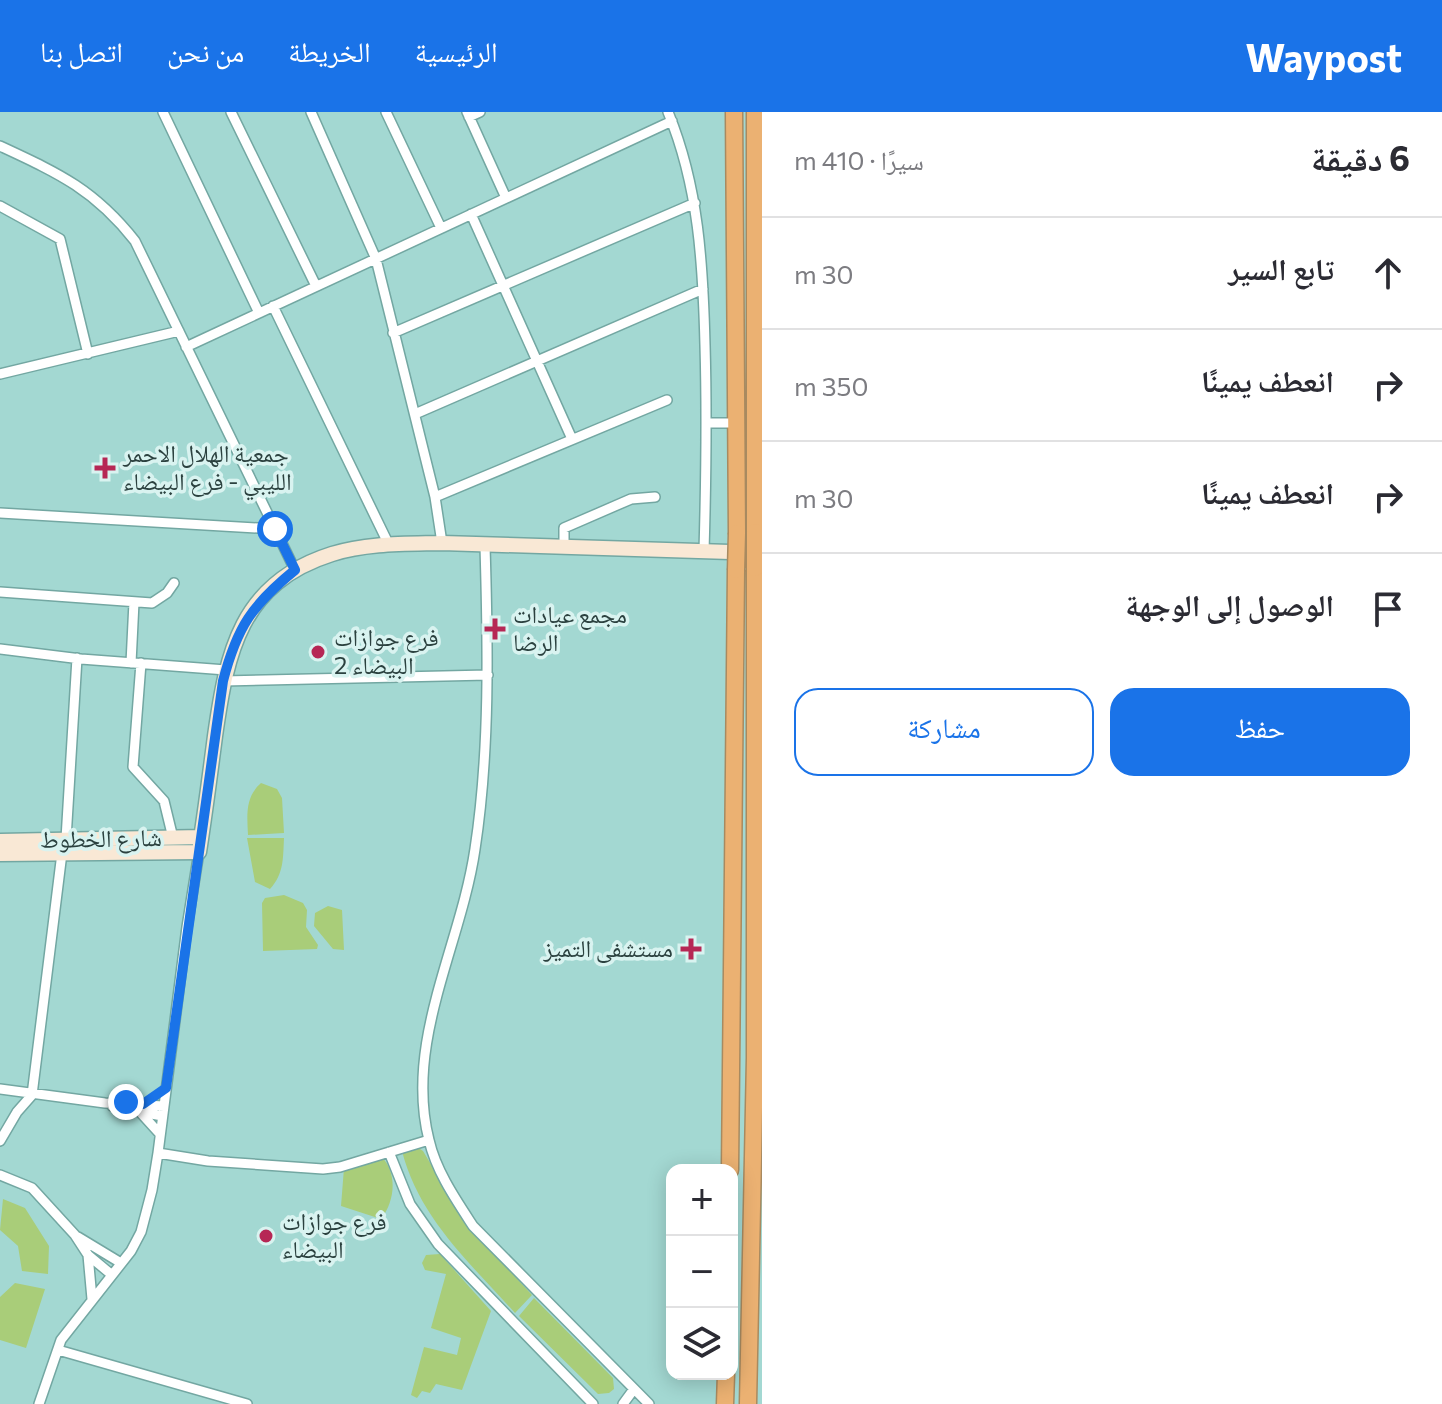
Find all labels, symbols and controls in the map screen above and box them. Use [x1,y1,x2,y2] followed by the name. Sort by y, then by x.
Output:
[1246,33,1402,80] text: Waypost
[40,34,123,68] text: اتصل بنا
[167,34,244,68] text: من نحن
[288,34,371,68] text: الخريطة
[415,34,498,68] text: الرئيسية
[1311,136,1410,178] text: 6 دقيقة
[794,144,924,175] text: سيرًا · 410 m
[1228,249,1334,286] text: تابع السير
[1366,251,1410,295] icon: ahead
[794,258,853,289] text: 30 m
[1201,361,1334,398] text: انعطف يمينًا
[1366,363,1410,407] icon: right
[794,370,868,401] text: 350 m
[122,438,292,501] place label: جمعية الهلال الاحمر الليبي - فرع البيضاء
[94,457,116,479] marker: جمعية الهلال الاحمر الليبي - فرع البيضاء
[1201,473,1334,510] text: انعطف يمينًا
[1366,475,1410,519] icon: right
[794,482,853,513] text: 30 m
[257,511,293,547] route start
[1125,585,1334,622] text: الوصول إلى الوجهة
[1366,587,1410,631] icon: arrive
[513,599,627,656] place label: مجمع عيادات الرضا
[484,618,506,640] marker: مجمع عيادات الرضا
[334,622,439,680] place label: فرع جوازات البيضاء 2
[309,643,327,661] marker: فرع جوازات البيضاء 2
[794,688,1094,776] button: مشاركة
[1110,688,1410,776] button: حفظ
[40,822,162,855] street label: شارع الخطوط
[543,933,673,963] place label: مستشفى التميز
[680,938,702,960] marker: مستشفى التميز
[108,1084,144,1120] route end
[666,1164,738,1380] map controls
[666,1164,738,1236] button: +
[282,1206,387,1264] place label: فرع جوازات البيضاء
[257,1227,275,1245] marker: فرع جوازات البيضاء
[666,1236,738,1308] button: −
[666,1308,738,1380] button: layers

